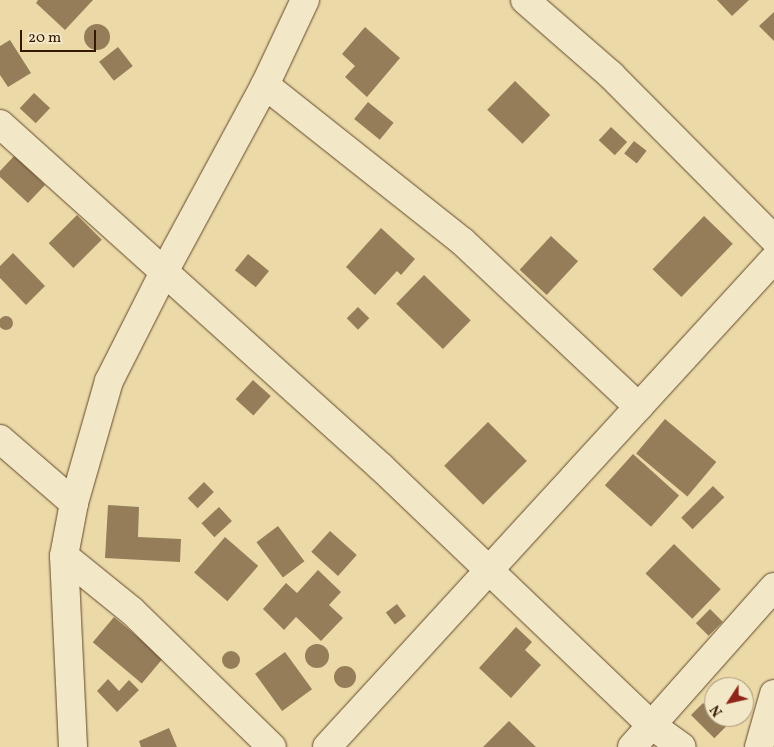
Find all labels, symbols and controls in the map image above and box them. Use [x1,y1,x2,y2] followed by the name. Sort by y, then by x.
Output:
[22,20,99,52] scale bar
[28,28,61,49] text: 20 m
[704,677,754,727] north arrow
[706,701,728,720] text: N

